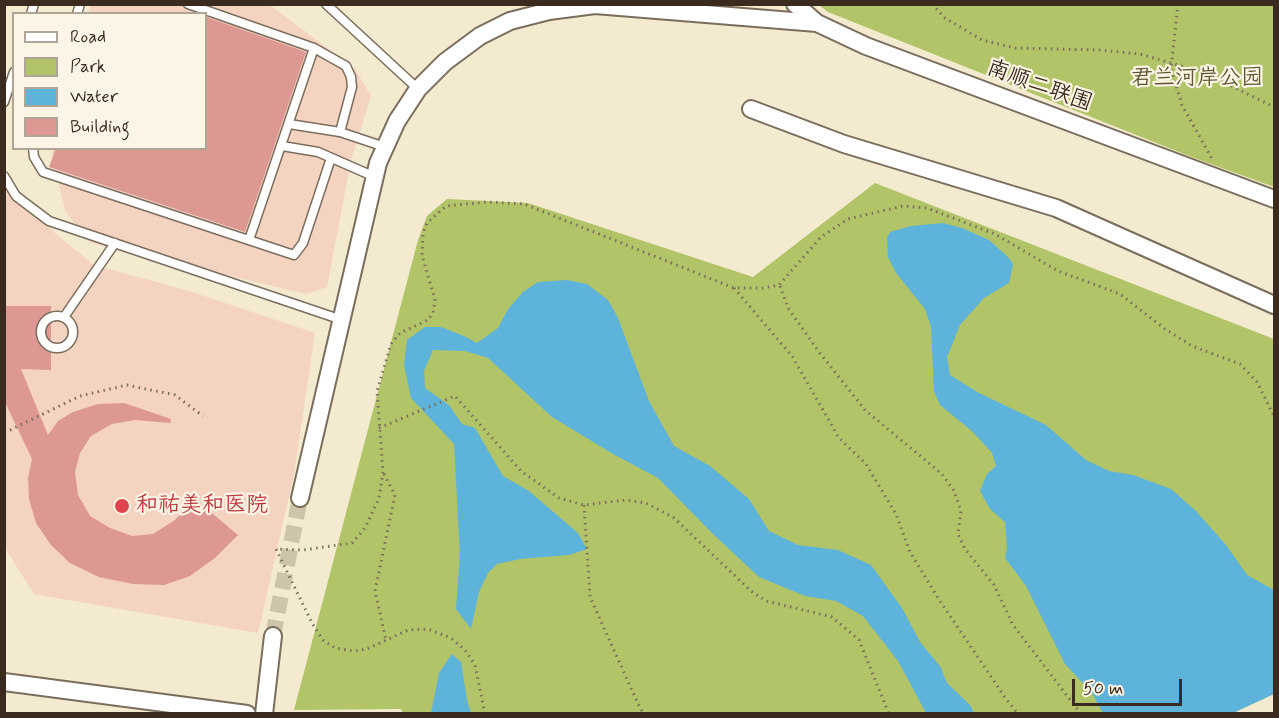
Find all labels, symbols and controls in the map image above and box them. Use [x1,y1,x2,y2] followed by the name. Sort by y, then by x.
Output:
[12,12,207,150] legend
[70,25,106,49] text: Road
[70,55,106,79] text: Park
[983,56,1095,118] street label: 南顺二联围
[1131,66,1263,92] park label: 君兰河岸公园
[70,85,118,109] text: Water
[70,115,130,139] text: Building
[136,493,268,519] place label: 和祐美和医院
[113,497,131,515] marker: 和祐美和医院
[1075,667,1184,705] scale bar
[1083,677,1123,701] text: 50 m

